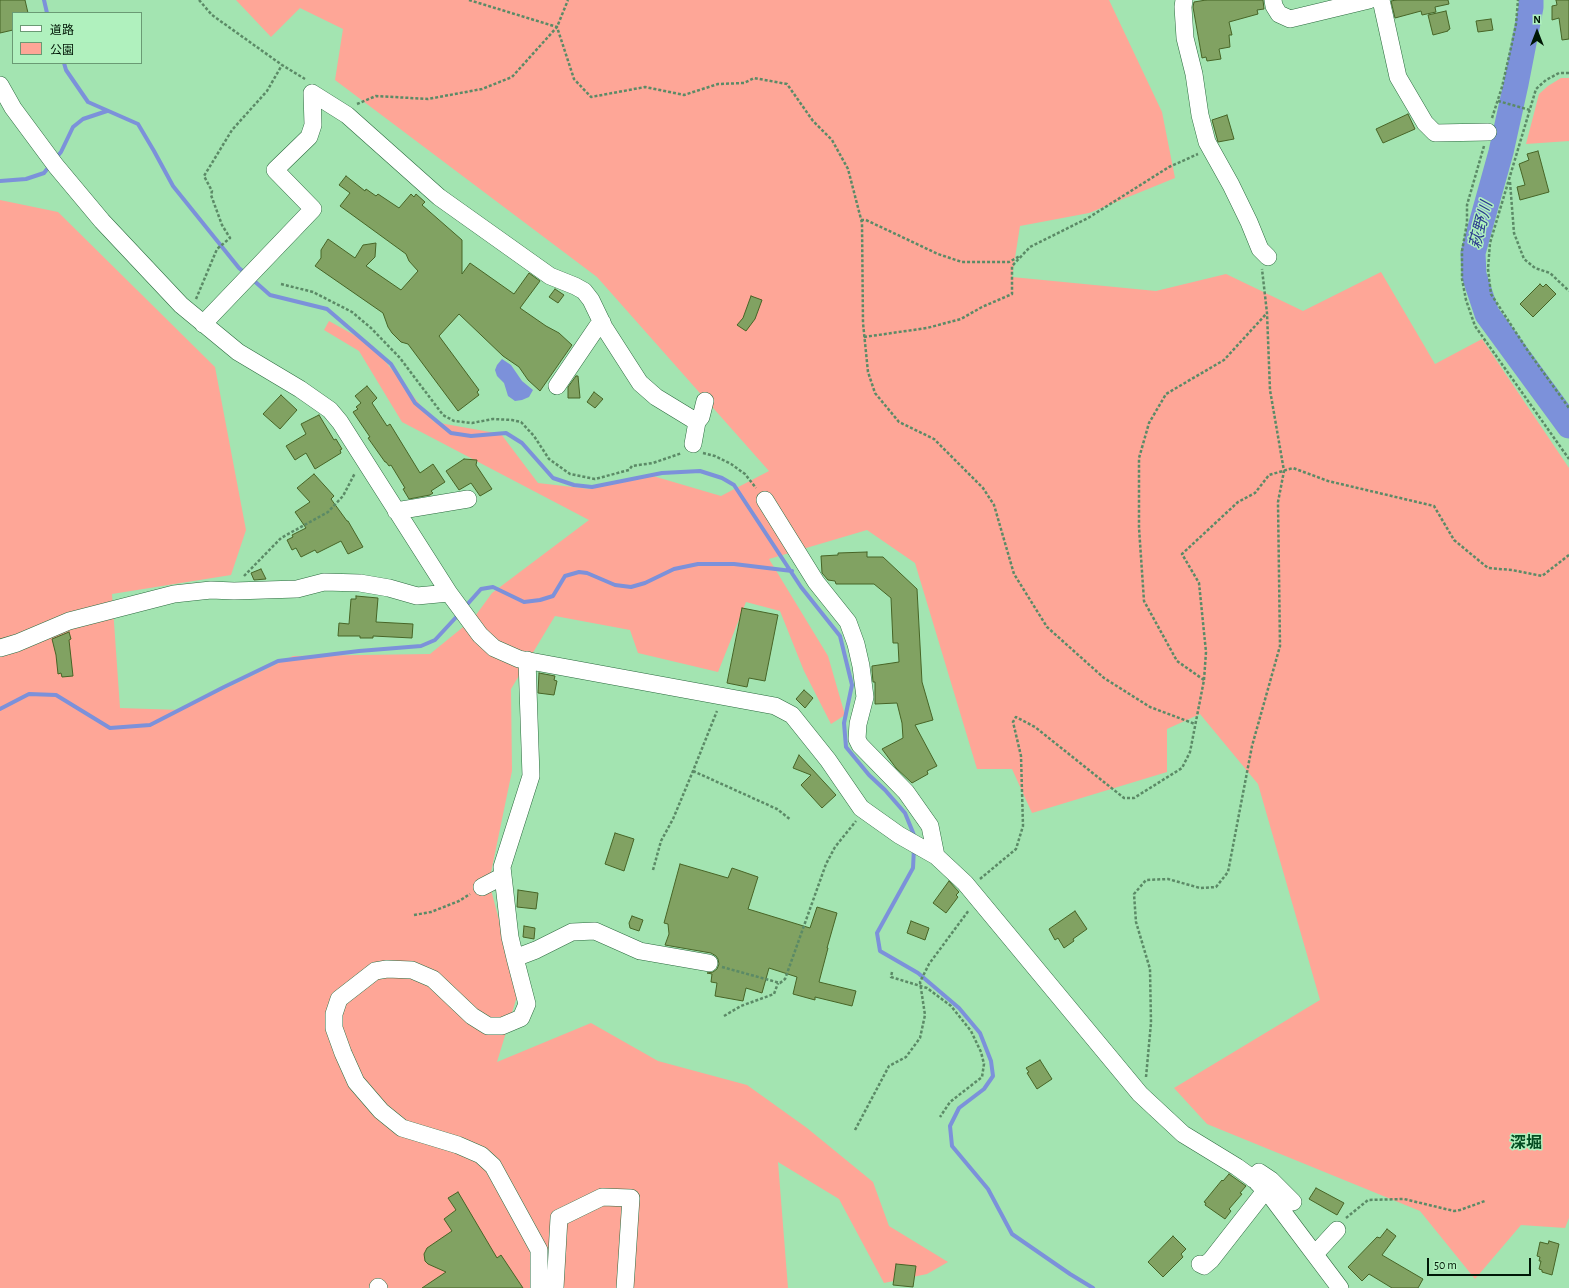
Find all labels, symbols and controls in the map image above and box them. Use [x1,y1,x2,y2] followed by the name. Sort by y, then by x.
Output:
[12,12,142,64] legend
[1517,12,1557,52] north arrow
[1533,14,1541,25] text: N
[50,24,74,36] text: 道路
[50,44,74,56] text: 公園
[1466,199,1496,251] water label: 萩野川
[1510,1133,1542,1153] district label: 深堀
[1429,1250,1533,1276] scale bar
[1434,1259,1457,1271] text: 50 m

